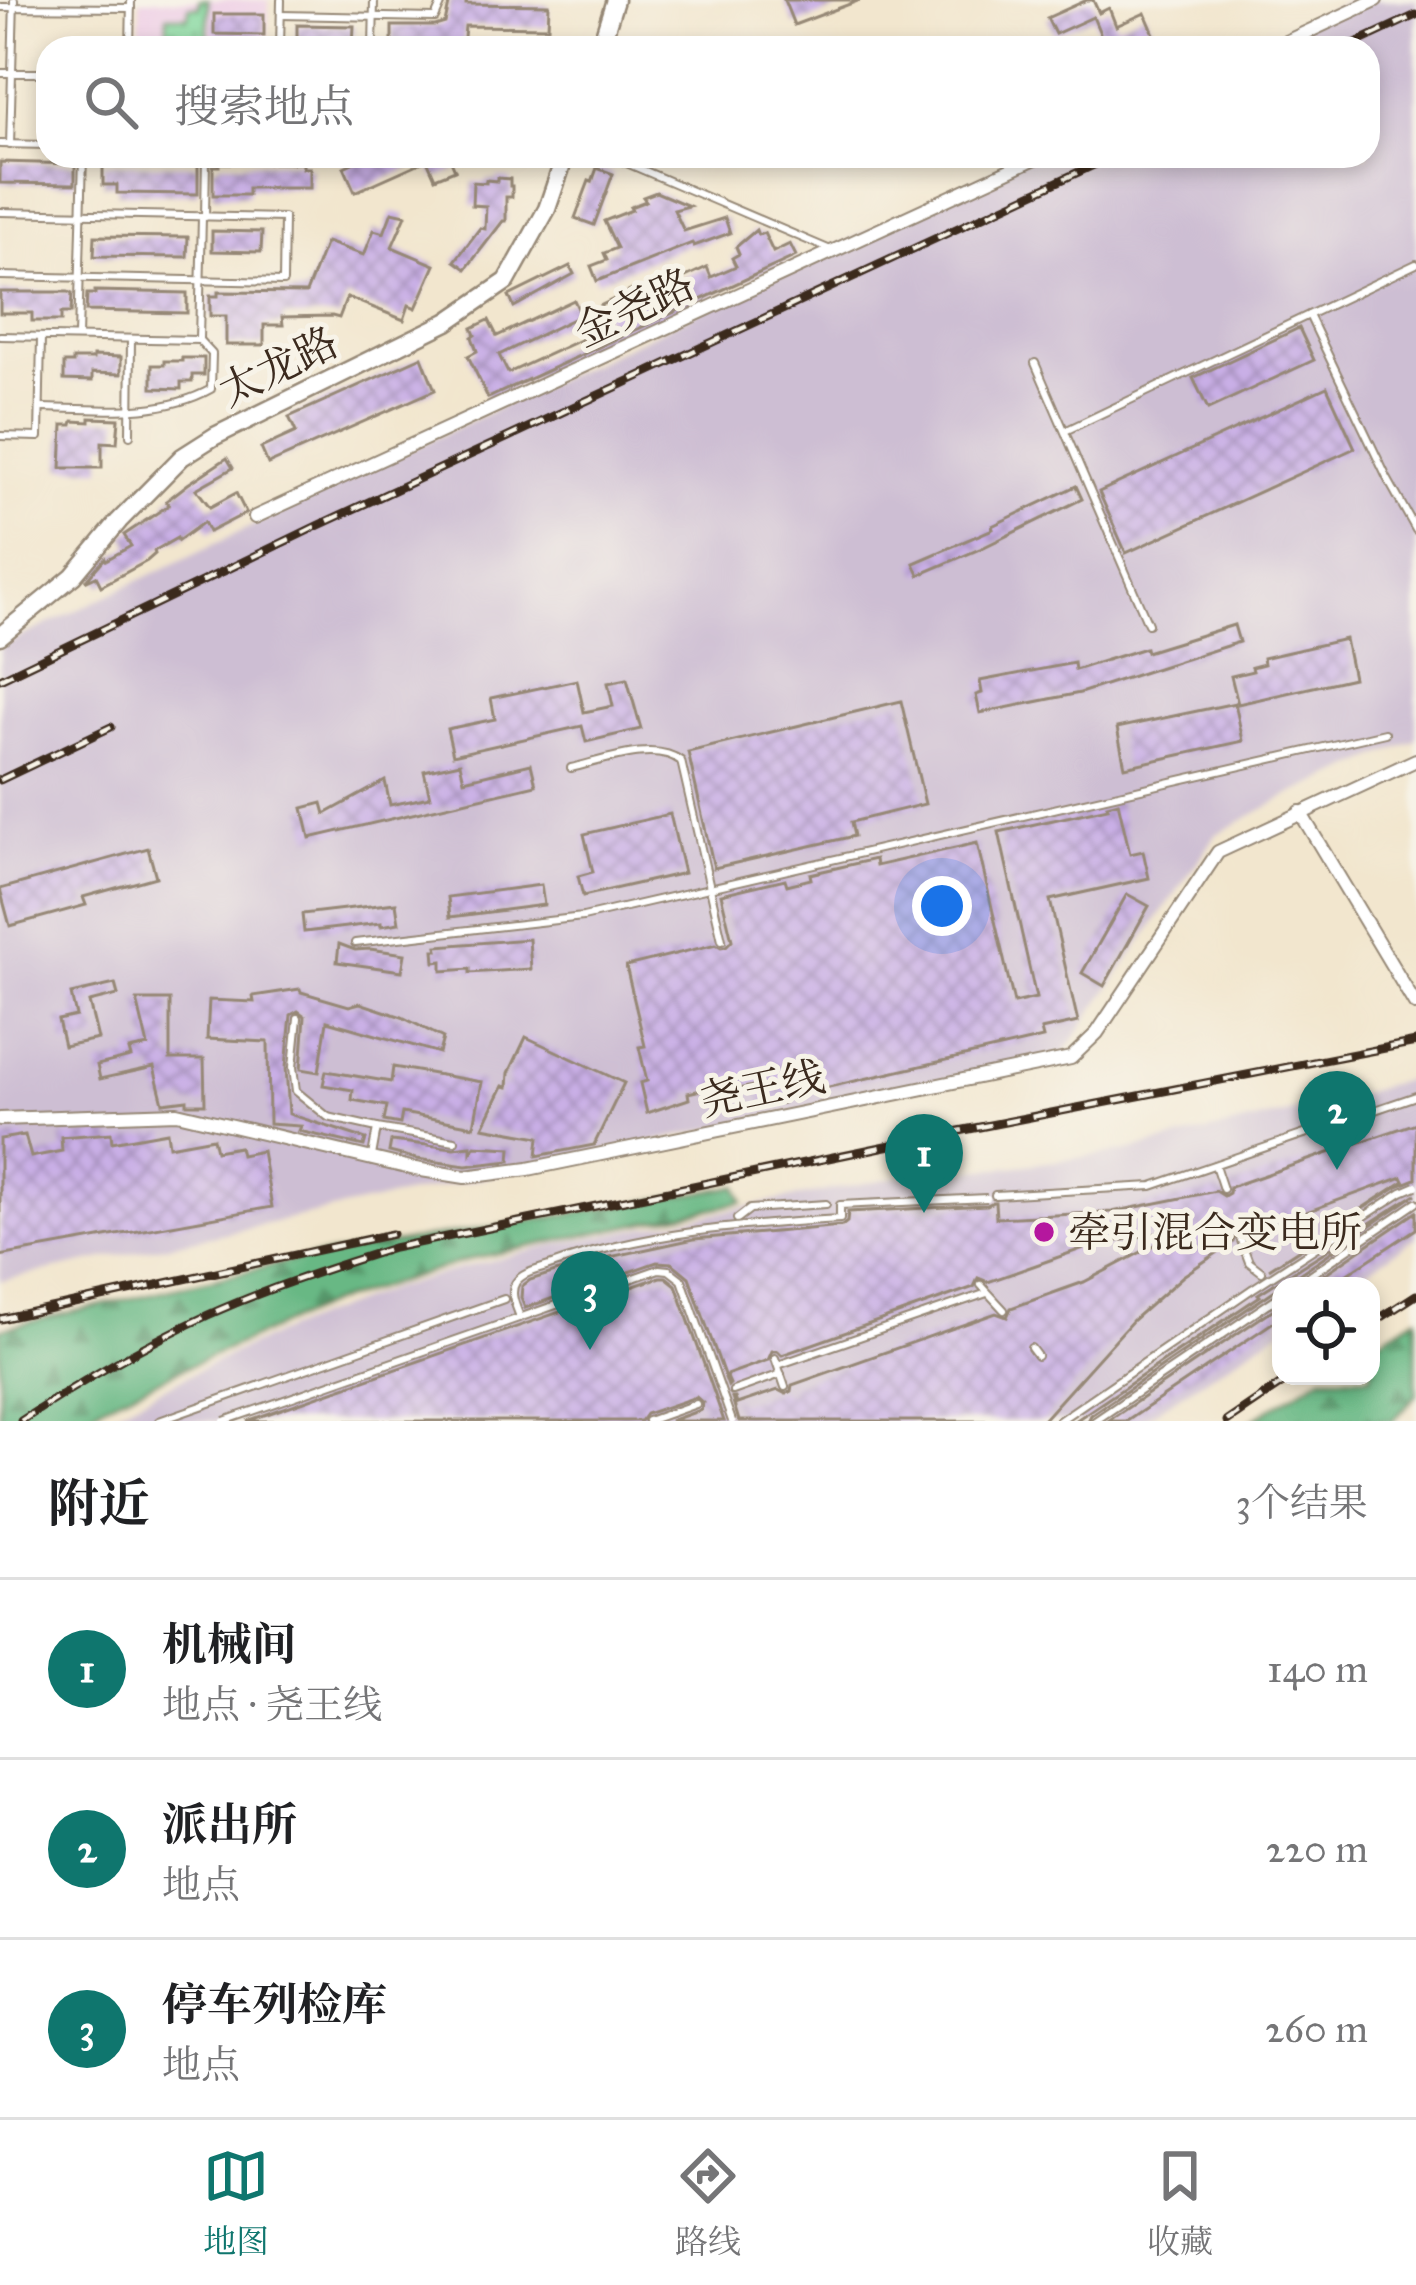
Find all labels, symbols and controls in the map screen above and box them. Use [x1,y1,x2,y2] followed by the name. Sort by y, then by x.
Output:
[36,36,1380,168] search box
[78,69,144,135] icon: search
[174,79,354,134] text: 搜索地点
[566,258,703,358] street label: 金尧路
[210,316,346,418] street label: 太龙路
[912,876,972,936] your location
[695,1050,829,1128] street label: 尧王线
[1298,1071,1376,1170] pin: 2
[885,1114,963,1213] pin: 1
[1068,1207,1362,1259] place label: 牵引混合变电所
[1031,1219,1057,1245] marker: 牵引混合变电所
[551,1251,629,1350] pin: 3
[1272,1277,1380,1385] map controls
[1272,1277,1380,1385] button: locate
[48,1473,150,1535] text: 附近
[1235,1479,1368,1527] text: 3个结果
[162,1617,297,1672] text: 机械间
[79,1645,95,1693] text: 1
[1267,1645,1368,1693] text: 140 m
[162,1681,382,1729] text: 地点 · 尧王线
[162,1797,297,1852] text: 派出所
[77,1825,97,1873] text: 2
[1266,1825,1368,1873] text: 220 m
[162,1861,240,1909] text: 地点
[162,1977,387,2032] text: 停车列检库
[79,2005,95,2053] text: 3
[1265,2005,1368,2053] text: 260 m
[162,2041,240,2089] text: 地点
[203,2143,269,2262] tab: 地图
[675,2143,741,2262] tab: 路线
[1147,2143,1213,2262] tab: 收藏

